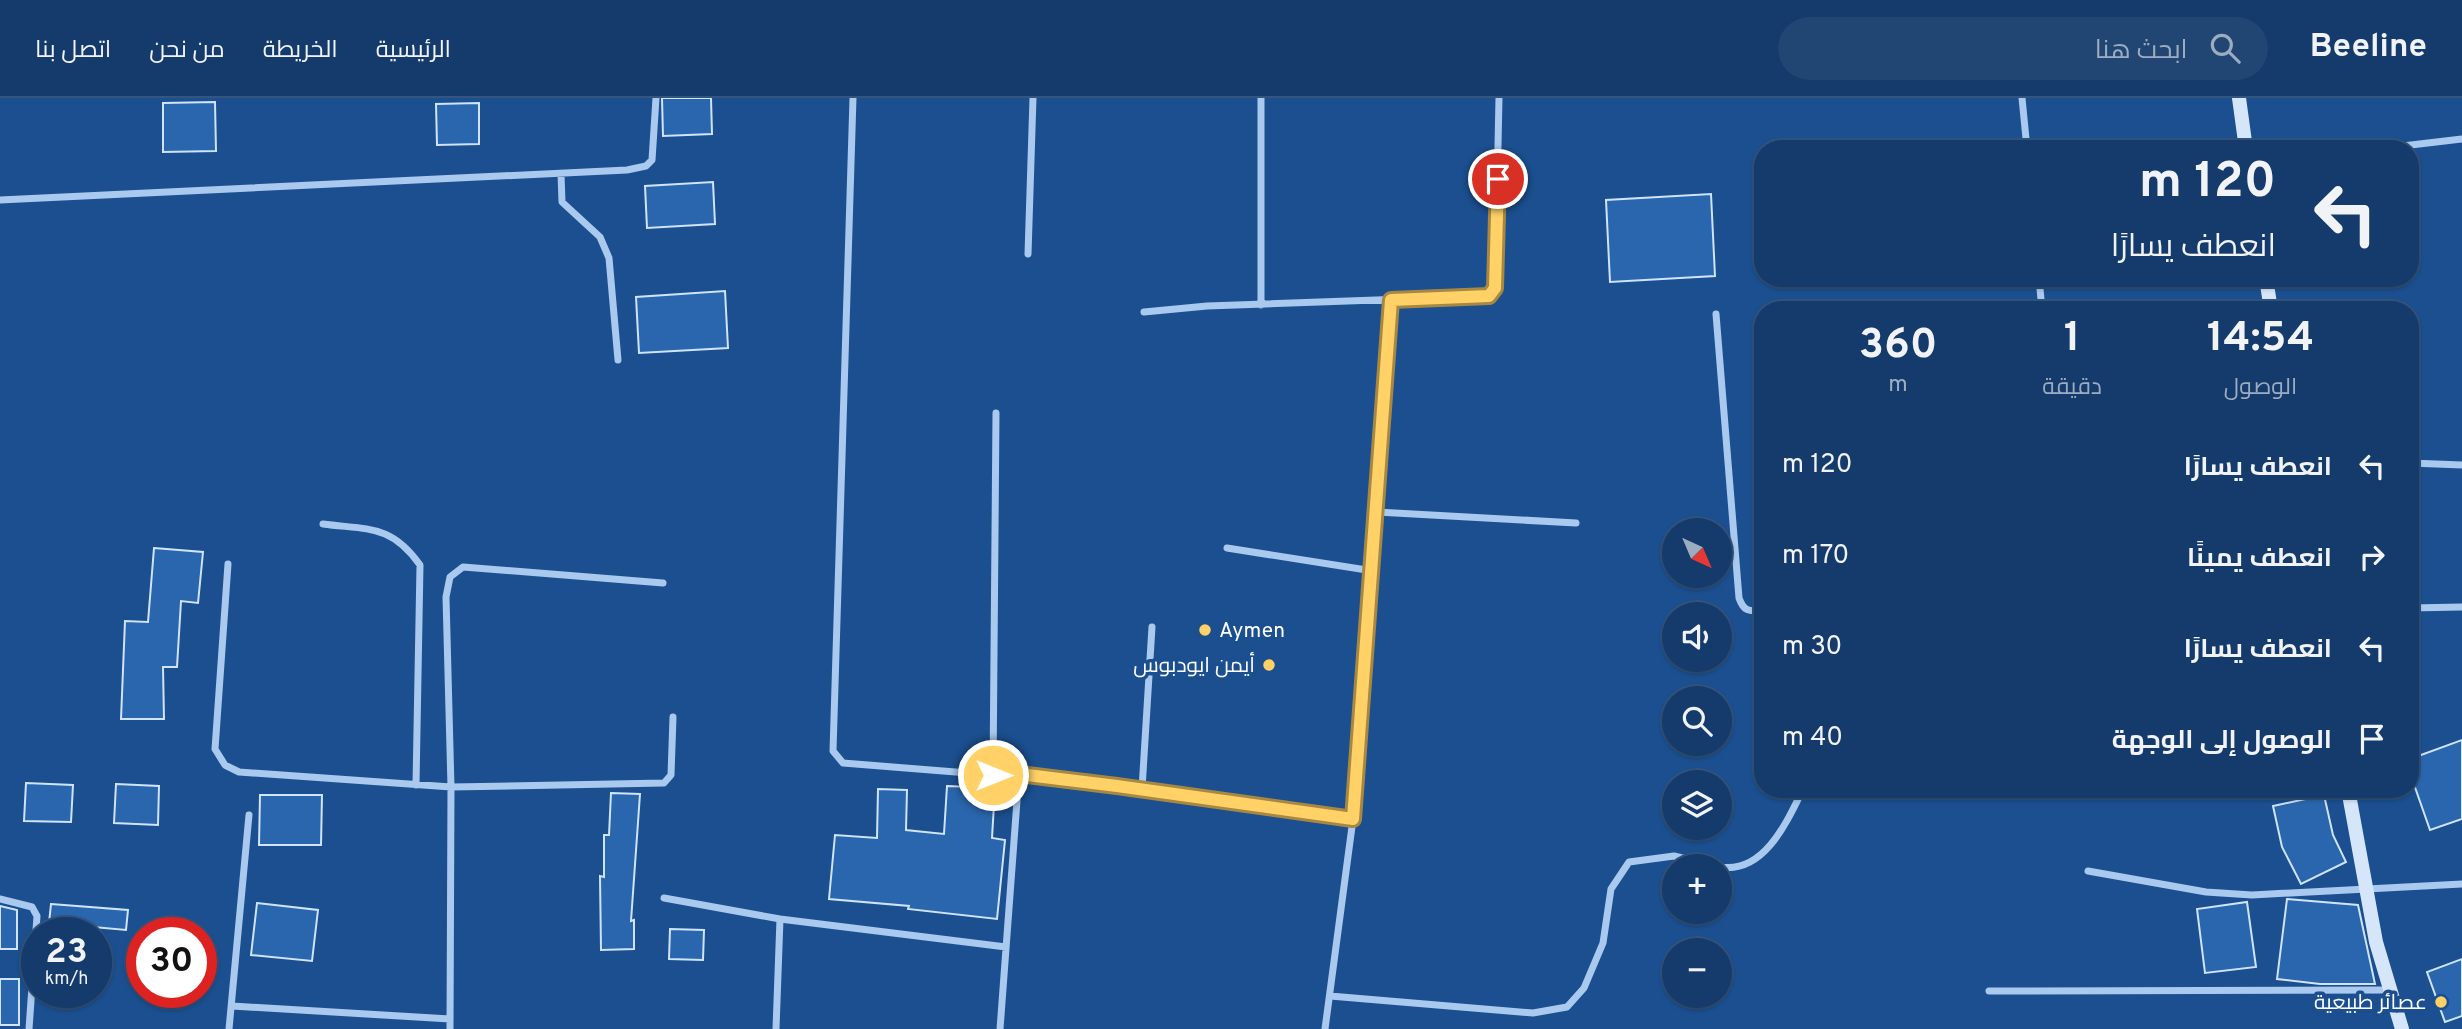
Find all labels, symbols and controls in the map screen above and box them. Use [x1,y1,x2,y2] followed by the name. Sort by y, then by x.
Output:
[1778,17,2268,80] search box
[2310,27,2427,69] text: Beeline
[2206,29,2244,67] icon: search
[2095,35,2188,68] text: ابحث هنا
[35,36,111,66] text: اتصل بنا
[149,36,225,66] text: من نحن
[263,36,338,66] text: الخريطة
[376,36,451,66] text: الرئيسية
[1468,149,1528,209] pin
[2139,153,2276,215] text: 120 m
[1479,160,1517,198] icon: arrive
[2300,168,2391,259] icon: left
[2111,228,2276,268] text: انعطف يسارًا
[2064,313,2080,366] text: 1
[2207,313,2314,366] text: 14:54
[1859,320,1937,373] text: 360
[1888,371,1908,400] text: m
[2042,374,2102,403] text: دقيقة
[2224,374,2297,403] text: الوصول
[2353,447,2391,485] icon: left
[1782,449,1852,482] text: 120 m
[2184,452,2332,485] text: انعطف يسارًا
[1662,518,1732,588] north arrow
[1662,518,1732,1008] map controls
[2353,538,2391,576] icon: right
[1782,540,1849,573] text: 170 m
[2187,543,2332,576] text: انعطف يمينًا
[1662,602,1732,672] button: sound
[1219,618,1285,645] place label: Aymen
[1197,622,1213,638] marker: Aymen
[2353,629,2391,667] icon: left
[1782,631,1842,664] text: 30 m
[2184,634,2332,667] text: انعطف يسارًا
[1133,652,1255,680] place label: أيمن ايودبوس
[1261,657,1277,673] marker: أيمن ايودبوس
[1662,686,1732,756] button: search
[2353,720,2391,758] icon: arrive
[1782,722,1843,755] text: 40 m
[2112,725,2332,758] text: الوصول إلى الوجهة
[956,738,1030,812] position arrow
[1662,770,1732,840] button: layers
[1662,854,1732,924] button: +
[126,917,217,1008] speed limit sign: 30
[45,931,88,975] text: 23
[1662,938,1732,1008] button: −
[45,968,88,991] text: km/h
[2314,990,2427,1017] place label: عصائر طبيعية
[2433,994,2449,1010] marker: عصائر طبيعية

